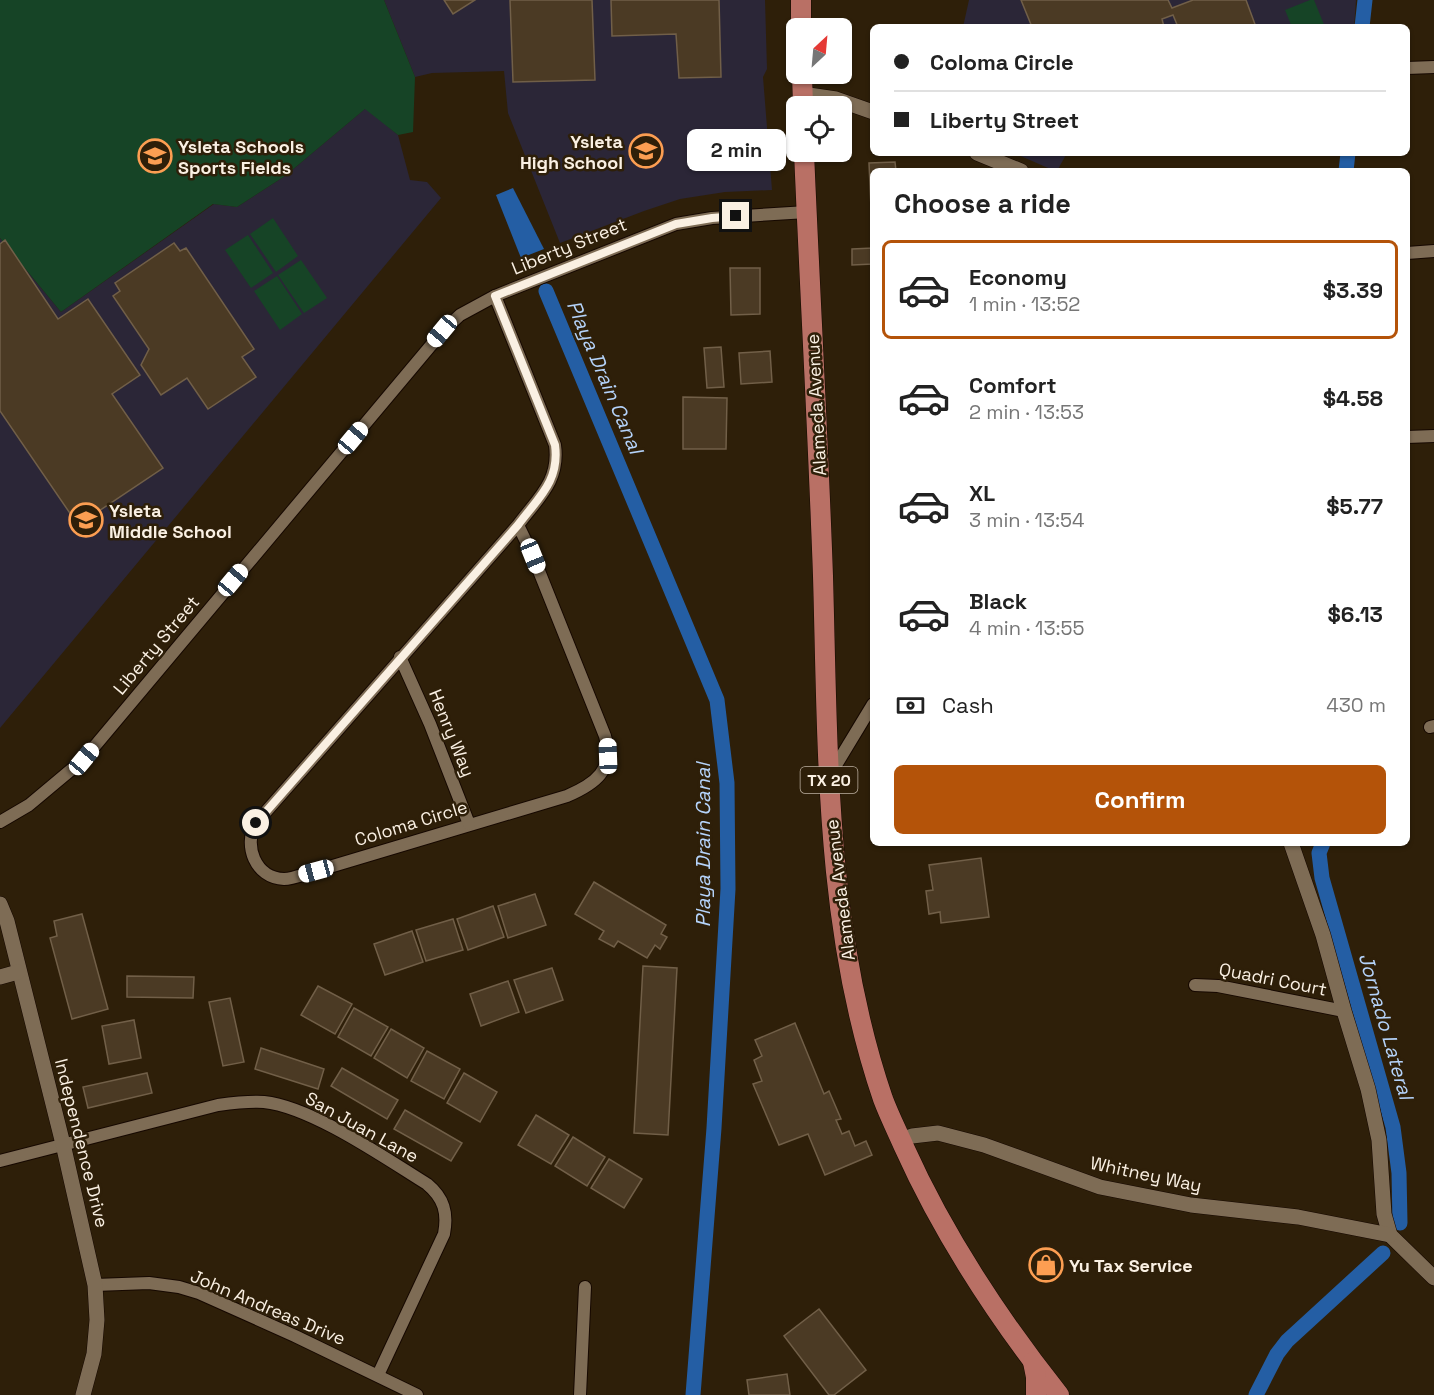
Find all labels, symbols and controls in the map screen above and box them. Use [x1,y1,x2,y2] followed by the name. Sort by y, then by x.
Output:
[786,18,852,84] north arrow
[786,18,852,162] map controls
[930,48,1074,76] text: Coloma Circle
[786,96,852,162] button: locate
[930,106,1079,134] text: Liberty Street
[686,129,786,171] callout: 2 min
[520,130,624,174] place label: Ysleta High School
[628,133,664,169] school or university icon: Ysleta High School
[178,135,304,179] place label: Ysleta Schools Sports Fields
[711,137,762,163] text: 2 min
[137,138,173,174] school or university icon: Ysleta Schools Sports Fields
[894,186,1071,221] text: Choose a ride
[722,202,749,229] route end
[508,212,630,280] street label: Liberty Street
[897,263,951,317] icon: car
[969,263,1067,291] text: Economy
[1323,276,1383,304] text: $3.39
[969,291,1080,317] text: 1 min · 13:52
[561,296,650,460] water label: Playa Drain Canal
[424,311,460,351] car
[801,333,831,477] street label: Alameda Avenue
[897,371,951,425] icon: car
[969,371,1057,399] text: Comfort
[1323,384,1383,412] text: $4.58
[969,399,1084,425] text: 2 min · 13:53
[335,418,371,458] car
[897,479,951,533] icon: car
[969,479,995,507] text: XL
[1326,492,1383,520] text: $5.77
[109,499,232,543] place label: Ysleta Middle School
[68,502,104,538] school or university icon: Ysleta Middle School
[969,507,1085,533] text: 3 min · 13:54
[518,536,548,576] car
[215,560,251,600] car
[897,587,951,641] icon: car
[969,587,1027,615] text: Black
[108,591,204,699] street label: Liberty Street
[1327,600,1383,628] text: $6.13
[969,615,1084,641] text: 4 min · 13:55
[424,686,480,780] street label: Henry Way
[894,689,927,722] icon: cash
[942,691,994,719] text: Cash
[1326,692,1386,718] text: 430 m
[598,738,618,774] car
[66,739,102,779] car
[690,761,716,927] water label: Playa Drain Canal
[894,765,1386,834] button: Confirm
[800,767,858,793] road number: TX 20
[352,795,470,851] street label: Coloma Circle
[242,809,269,836] route start
[820,818,860,962] street label: Alameda Avenue
[296,858,336,884] car
[1353,950,1420,1104] water label: Jornado Lateral
[1217,957,1329,1001] street label: Quadri Court
[50,1056,114,1230] street label: Independence Drive
[301,1086,423,1168] street label: San Juan Lane
[1088,1151,1204,1197] street label: Whitney Way
[1028,1247,1064,1283] shop icon: Yu Tax Service
[1069,1254,1193,1277] place label: Yu Tax Service
[187,1264,349,1350] street label: John Andreas Drive

